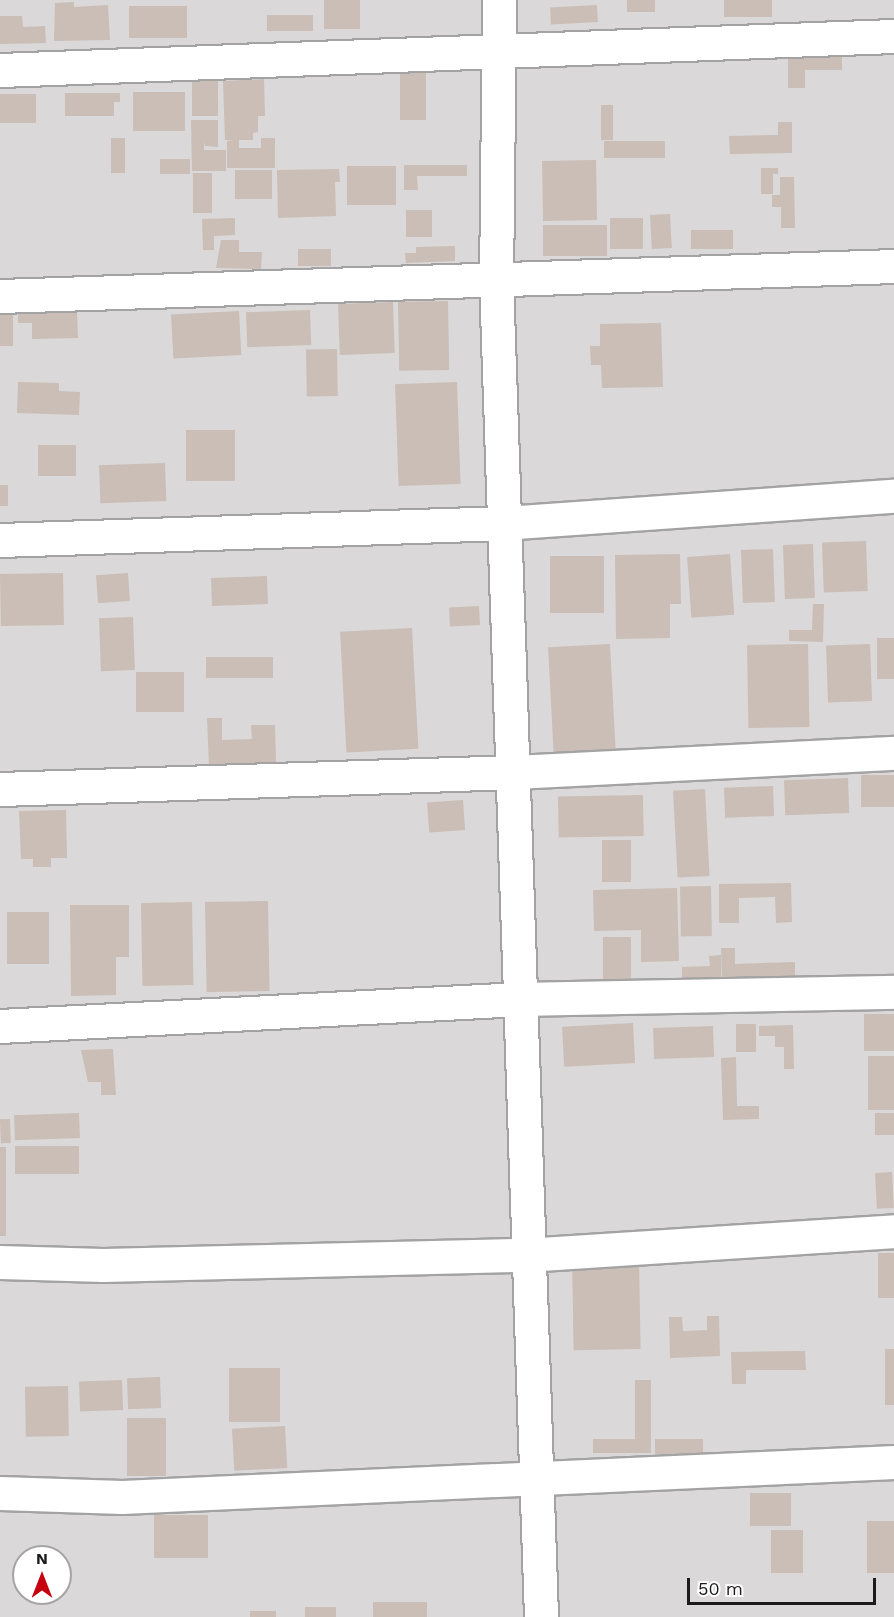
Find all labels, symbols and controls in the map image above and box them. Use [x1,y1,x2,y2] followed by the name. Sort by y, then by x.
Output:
[12,1545,72,1605] north arrow
[36,1549,48,1568] text: N
[690,1566,879,1604] scale bar
[698,1578,743,1599] text: 50 m

